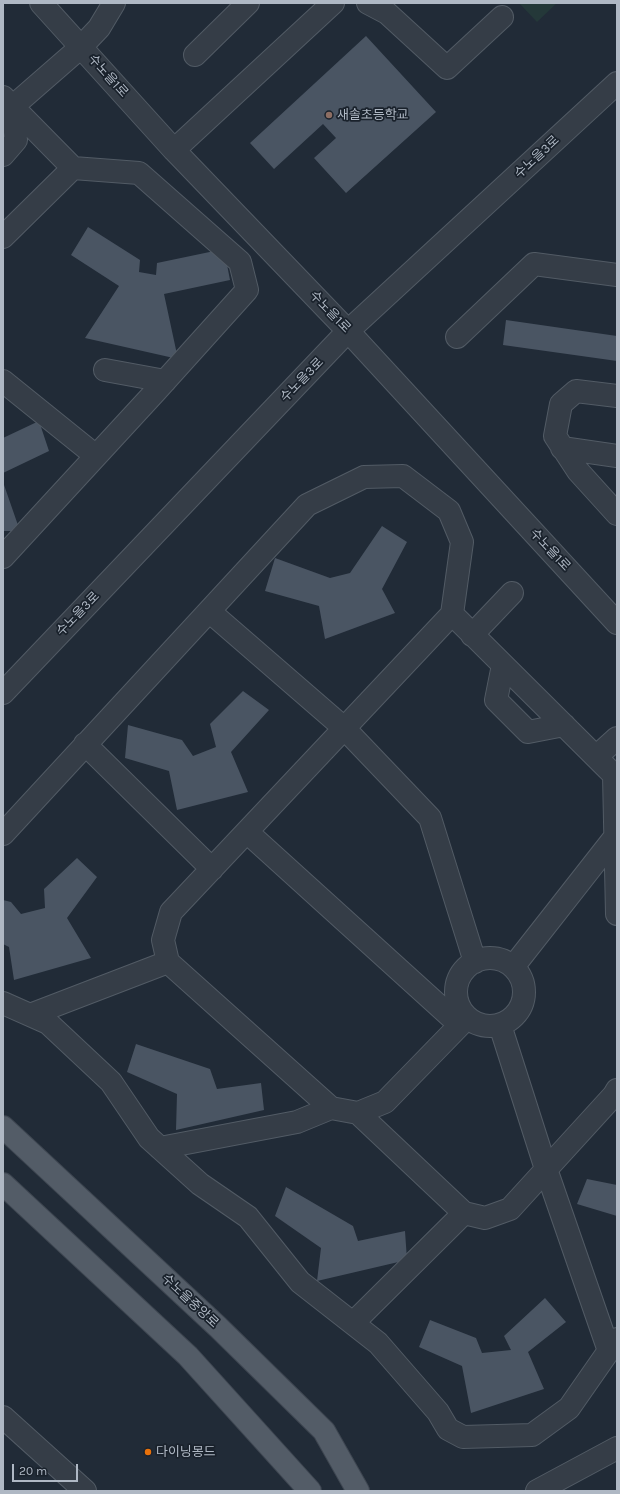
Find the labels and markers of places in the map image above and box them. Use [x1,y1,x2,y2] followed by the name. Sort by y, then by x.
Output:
[337,107,409,123] place label: 새솔초등학교
[324,110,334,120] marker: 새솔초등학교
[156,1444,216,1460] place label: 다이닝몽드
[143,1447,153,1457] marker: 다이닝몽드

